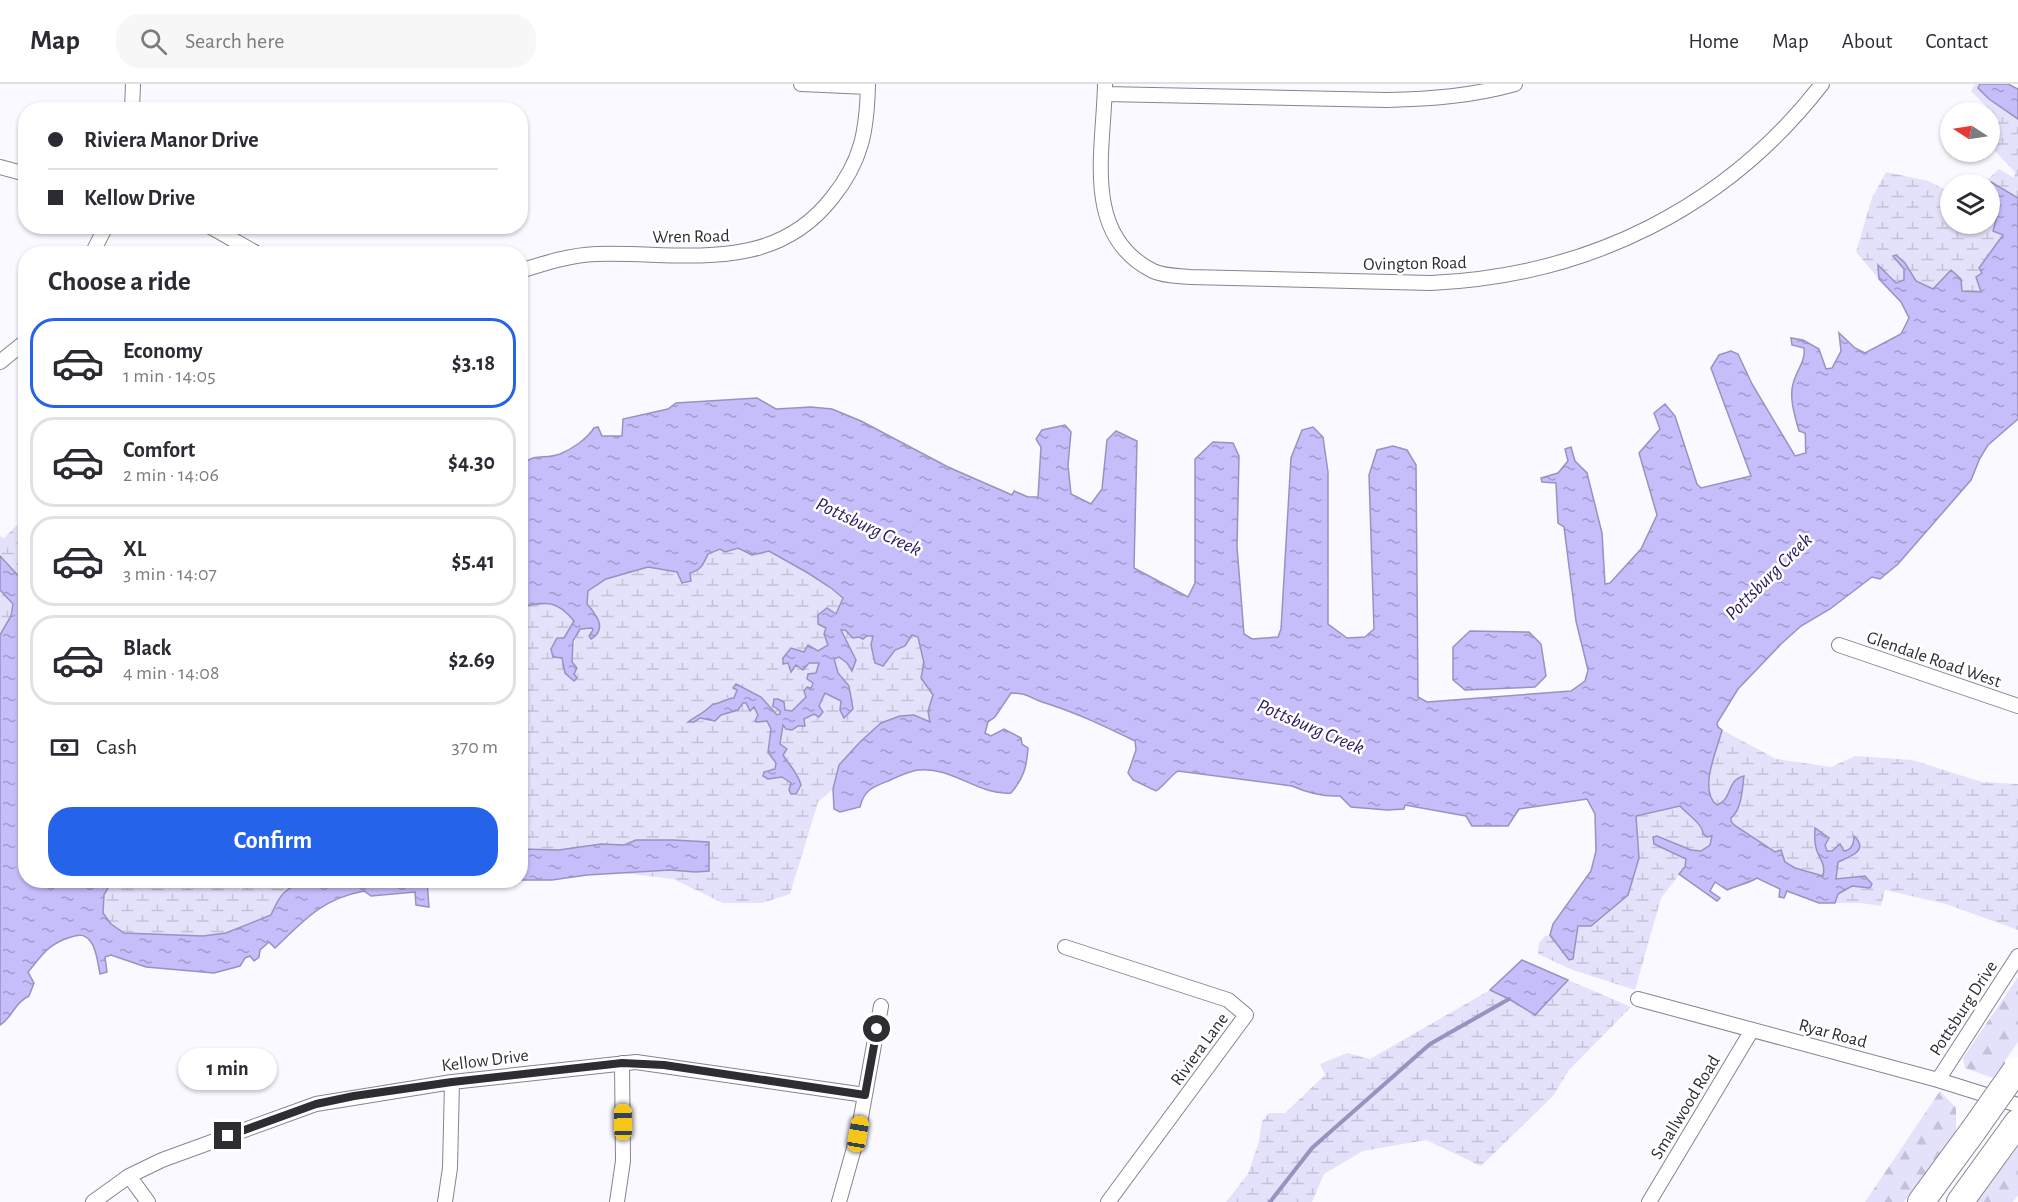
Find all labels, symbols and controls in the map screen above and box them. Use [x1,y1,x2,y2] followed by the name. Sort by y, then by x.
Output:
[116,14,536,68] search box
[137,25,170,58] icon: search
[30,27,80,55] text: Map
[185,30,284,52] text: Search here
[1688,31,1739,52] text: Home
[1772,31,1809,52] text: Map
[1842,31,1892,52] text: About
[1925,31,1988,52] text: Contact
[1940,102,2000,162] north arrow
[1940,102,2000,234] map controls
[84,129,259,151] text: Riviera Manor Drive
[1940,174,2000,234] button: layers
[84,187,195,209] text: Kellow Drive
[652,227,730,247] street label: Wren Road
[1363,254,1467,274] street label: Ovington Road
[48,268,191,295] text: Choose a ride
[51,336,105,390] icon: car
[123,340,203,362] text: Economy
[452,352,495,374] text: $3.18
[123,366,216,386] text: 1 min · 14:05
[51,435,105,489] icon: car
[123,439,195,461] text: Comfort
[448,451,495,473] text: $4.30
[123,465,219,485] text: 2 min · 14:06
[813,494,924,560] water label: Pottsburg Creek
[1721,529,1816,624] water label: Pottsburg Creek
[51,534,105,588] icon: car
[123,538,146,560] text: XL
[452,550,495,572] text: $5.41
[123,564,217,584] text: 3 min · 14:07
[1864,629,2003,691] street label: Glendale Road West
[51,633,105,687] icon: car
[123,637,171,659] text: Black
[448,649,495,671] text: $2.69
[123,663,219,683] text: 4 min · 14:08
[1254,695,1367,758] water label: Pottsburg Creek
[48,731,81,764] icon: cash
[96,736,137,758] text: Cash
[452,737,498,757] text: 370 m
[48,807,498,876] button: Confirm
[1927,958,2001,1059] street label: Pottsburg Drive
[1168,1010,1232,1089] street label: Riviera Lane
[863,1015,890,1042] route start
[1797,1016,1869,1052] street label: Ryar Road
[440,1047,530,1075] street label: Kellow Drive
[178,1049,278,1091] callout: 1 min
[1648,1052,1724,1163] street label: Smallwood Road
[206,1059,249,1079] text: 1 min
[614,1104,632,1140] car
[846,1115,870,1153] car
[214,1122,241,1149] route end

